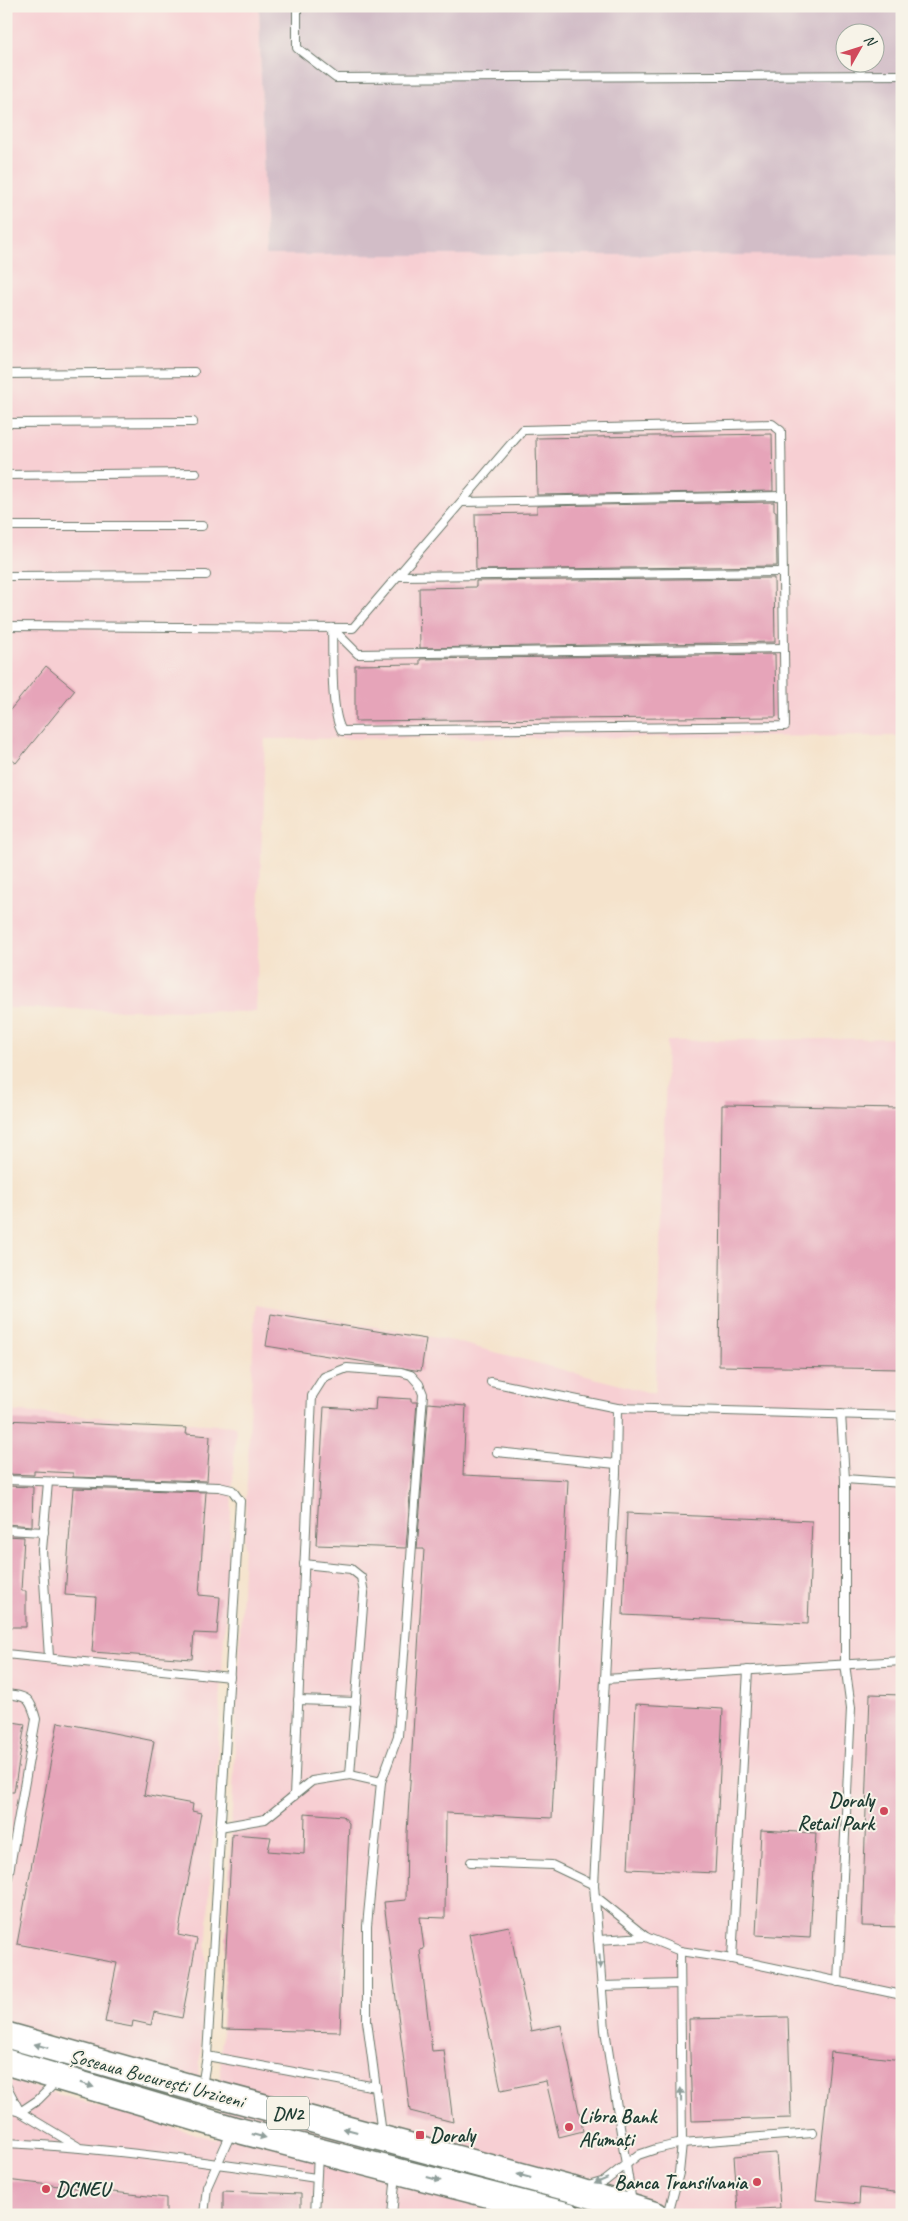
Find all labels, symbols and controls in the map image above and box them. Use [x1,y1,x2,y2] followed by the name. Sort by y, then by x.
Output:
[836,22,886,72] north arrow
[860,31,881,51] text: N
[797,1788,877,1836] place label: Doraly Retail Park
[878,1805,890,1817] marker: Doraly Retail Park
[596,1954,604,1970] one-way arrow
[34,2041,49,2049] one-way arrow
[67,2043,249,2114] street label: Șoseaua București Urziceni
[79,2082,94,2090] one-way arrow
[677,2086,685,2102] one-way arrow
[267,2096,309,2130] road number: DN2
[579,2104,659,2152] place label: Libra Bank Afumați
[563,2121,575,2133] marker: Libra Bank Afumați
[430,2123,477,2148] place label: Doraly
[343,2125,358,2133] one-way arrow
[414,2129,426,2141] marker: Doraly
[252,2132,267,2140] one-way arrow
[614,2170,749,2195] place label: Banca Transilvania
[517,2172,532,2180] one-way arrow
[427,2176,442,2184] one-way arrow
[751,2176,763,2188] marker: Banca Transilvania
[56,2177,113,2202] place label: DCNEU
[594,2178,608,2186] one-way arrow
[40,2183,52,2195] marker: DCNEU

